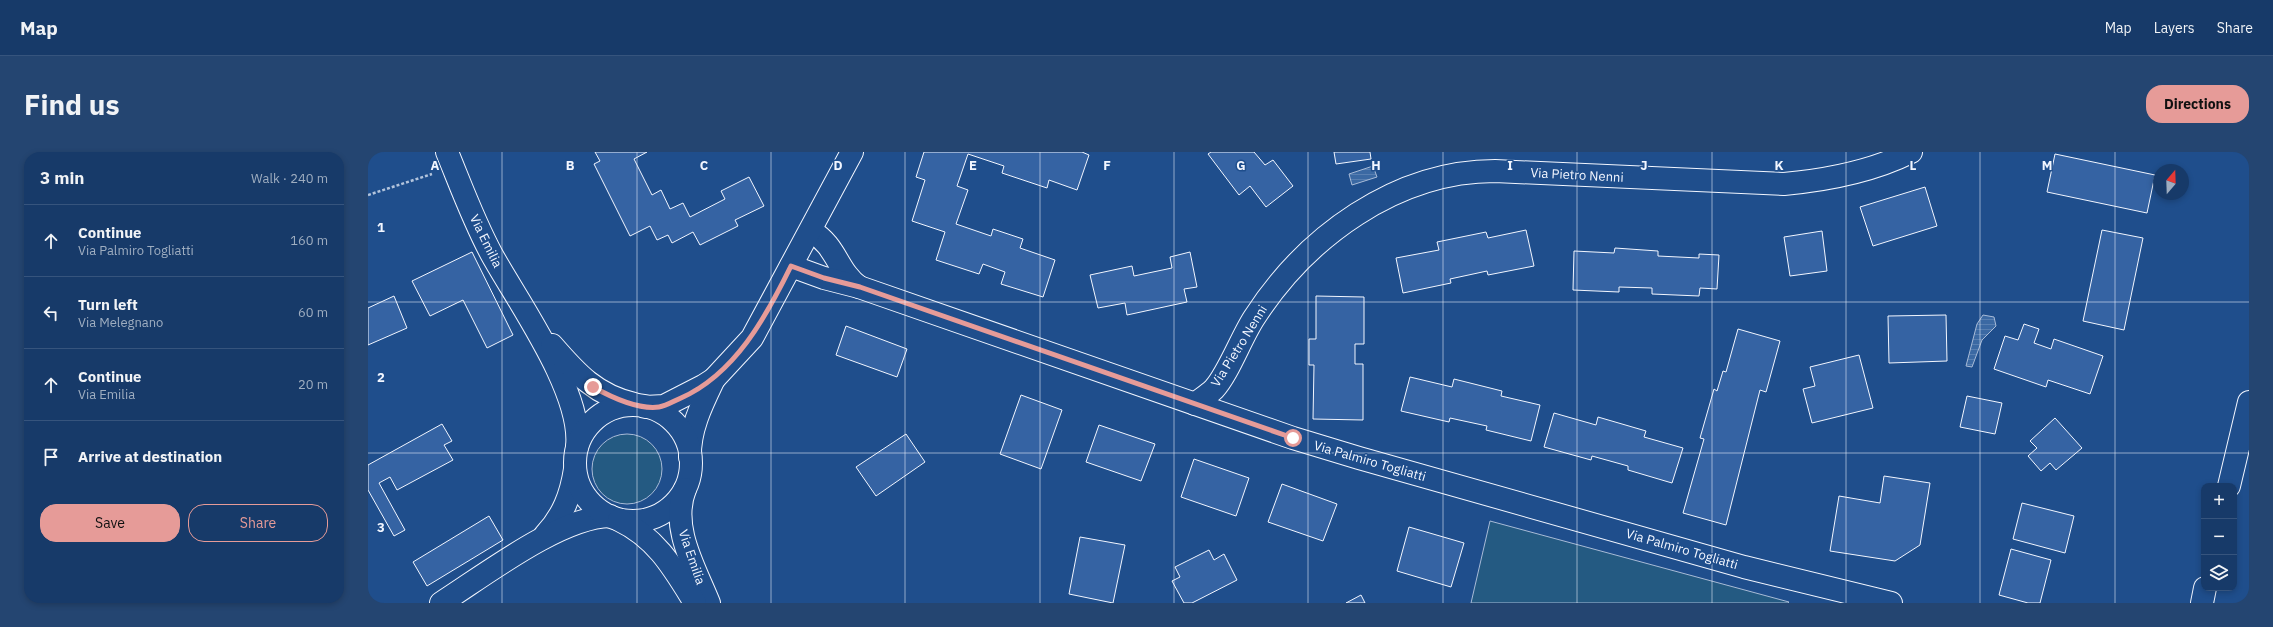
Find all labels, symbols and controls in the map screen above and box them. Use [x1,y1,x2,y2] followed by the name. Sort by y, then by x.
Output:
[20,16,58,40] text: Map
[2105,19,2132,37] text: Map
[2154,19,2195,37] text: Layers
[2217,19,2253,37] text: Share
[2146,85,2249,123] button: Directions
[24,86,120,123] text: Find us
[431,157,440,174] text: A
[566,157,575,174] text: B
[700,157,709,174] text: C
[833,157,843,174] text: D
[969,157,977,174] text: E
[1103,157,1111,174] text: F
[1236,157,1246,174] text: G
[1371,157,1381,174] text: H
[1507,157,1513,174] text: I
[1640,157,1648,174] text: J
[1774,157,1784,174] text: K
[1910,157,1917,174] text: L
[2042,157,2052,174] text: M
[1530,164,1624,186] street label: Via Pietro Nenni
[2153,164,2189,200] north arrow
[40,167,84,189] text: 3 min
[251,170,328,187] text: Walk · 240 m
[466,212,506,270] street label: Via Emilia
[377,219,385,236] text: 1
[78,223,142,242] text: Continue
[40,230,62,252] icon: ahead
[290,232,328,249] text: 160 m
[78,242,194,259] text: Via Palmiro Togliatti
[78,295,138,314] text: Turn left
[40,302,62,324] icon: left
[1207,302,1271,390] street label: Via Pietro Nenni
[298,304,328,321] text: 60 m
[78,314,163,331] text: Via Melegnano
[78,367,142,386] text: Continue
[377,369,385,386] text: 2
[40,374,62,396] icon: ahead
[298,376,328,393] text: 20 m
[584,378,602,396] route end
[78,386,135,403] text: Via Emilia
[1284,429,1302,447] route start
[1312,437,1428,485] street label: Via Palmiro Togliatti
[40,446,62,468] icon: arrive
[78,447,222,466] text: Arrive at destination
[2201,483,2237,591] map controls
[2201,483,2237,519] button: +
[40,504,180,542] button: Save
[188,504,328,542] button: Share
[377,519,385,536] text: 3
[2201,519,2237,555] button: −
[1624,525,1740,573] street label: Via Palmiro Togliatti
[675,527,709,587] street label: Via Emilia
[2201,555,2237,591] button: layers

